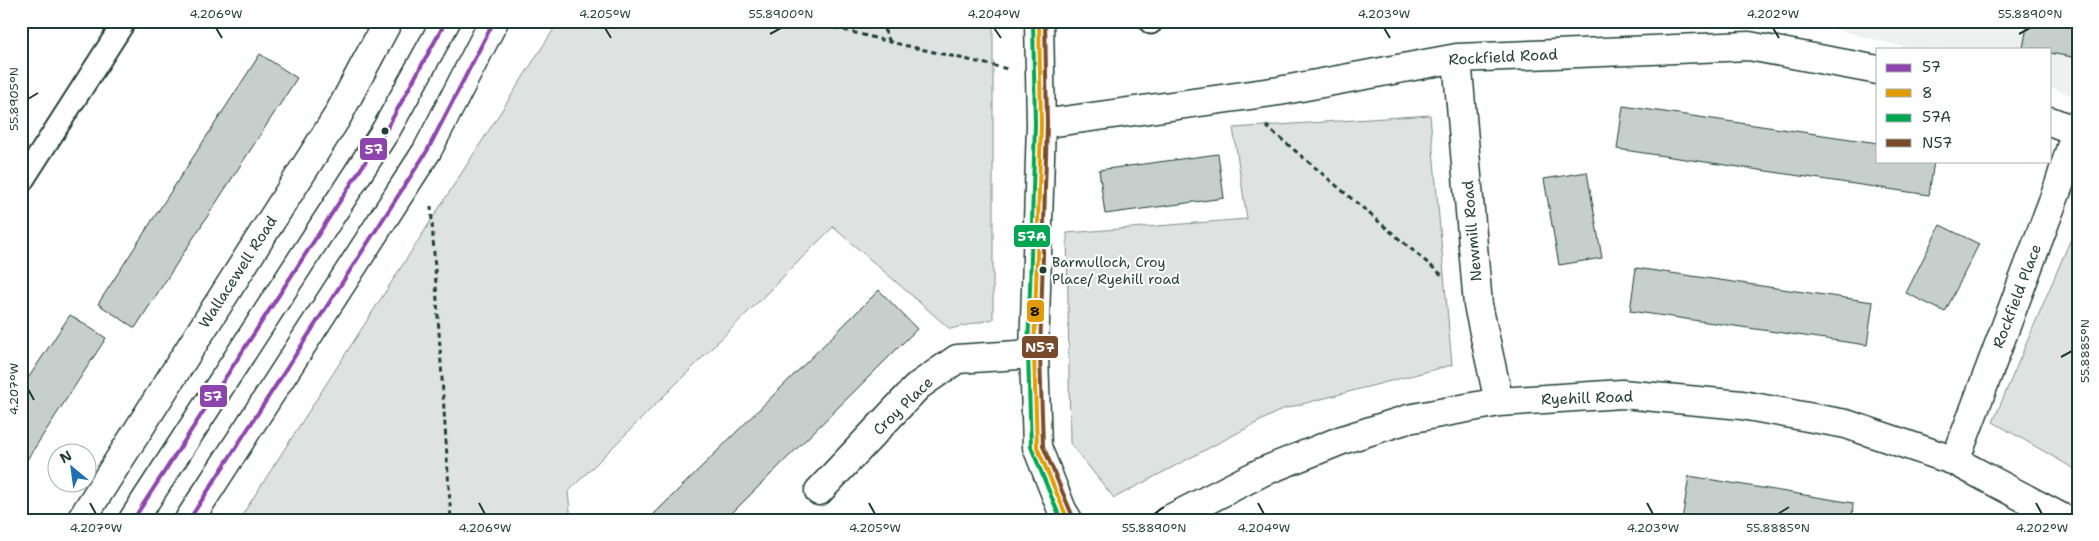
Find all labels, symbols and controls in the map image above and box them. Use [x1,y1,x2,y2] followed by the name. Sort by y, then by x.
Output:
[190,6,242,22] text: 4.206°W
[579,6,631,22] text: 4.205°W
[749,6,813,22] text: 55.8900°N
[968,6,1020,22] text: 4.204°W
[1358,6,1410,22] text: 4.203°W
[1747,6,1799,22] text: 4.202°W
[1998,6,2062,22] text: 55.8890°N
[1448,44,1559,70] street label: Rockfield Road
[1876,48,2052,162] legend
[1922,57,1941,77] text: 57
[6,67,22,131] text: 55.8905°N
[1922,83,1933,103] text: 8
[1922,107,1951,127] text: 57A
[380,126,390,136] unlabelled marker
[1922,133,1952,153] text: N57
[359,137,388,161] line badge: 57
[365,140,383,158] text: 57
[1458,179,1486,282] street label: Newmill Road
[194,212,282,332] street label: Wallacewell Road
[1013,224,1051,248] line badge: 57A
[1018,227,1047,245] text: 57A
[1988,241,2046,351] street label: Rockfield Place
[1052,253,1180,288] place label: Barmulloch, Croy Place/ Ryehill road
[1038,265,1048,275] marker: Barmulloch, Croy Place/ Ryehill road
[1026,299,1045,323] line badge: 8
[1030,302,1040,320] text: 8
[2077,319,2093,383] text: 55.8885°N
[1021,335,1059,359] line badge: N57
[1025,338,1055,356] text: N57
[6,363,22,415] text: 4.207°W
[869,372,937,440] street label: Croy Place
[199,384,228,408] line badge: 57
[1541,386,1634,410] street label: Ryehill Road
[204,387,222,405] text: 57
[48,444,98,494] north arrow
[56,446,75,467] text: N
[70,520,122,536] text: 4.207°W
[459,520,511,536] text: 4.206°W
[849,520,901,536] text: 4.205°W
[1122,520,1186,536] text: 55.8890°N
[1238,520,1290,536] text: 4.204°W
[1627,520,1679,536] text: 4.203°W
[1746,520,1810,536] text: 55.8885°N
[2016,520,2068,536] text: 4.202°W

